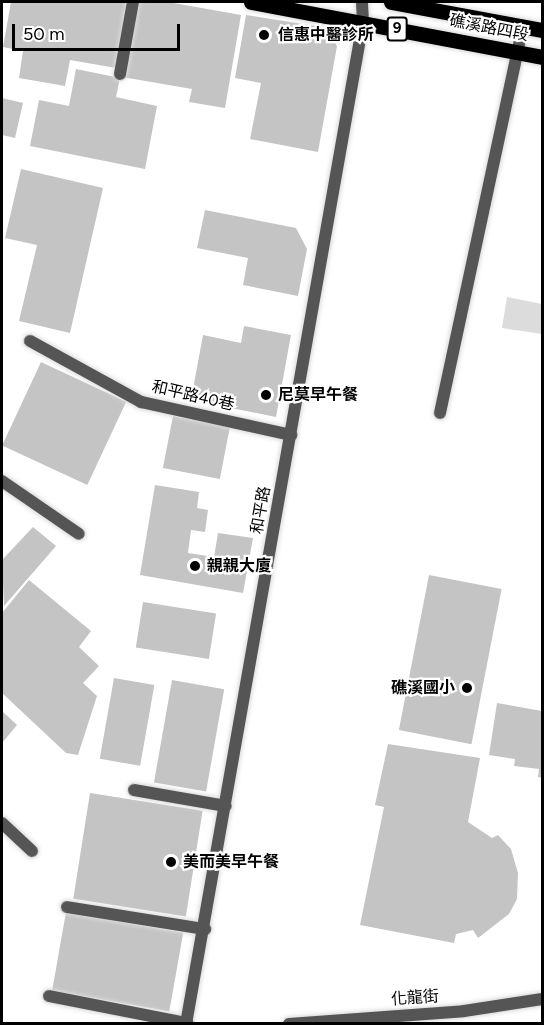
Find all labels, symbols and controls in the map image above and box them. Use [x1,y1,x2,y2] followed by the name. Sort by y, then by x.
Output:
[448,11,530,45] street label: 礁溪路四段
[15,12,183,50] scale bar
[386,17,408,41] road number: 9
[23,23,65,45] text: 50 m
[278,25,374,45] place label: 信惠中醫診所
[255,26,273,44] marker: 信惠中醫診所
[150,377,236,415] street label: 和平路40巷
[278,385,358,405] place label: 尼莫早午餐
[259,388,273,402] marker: 尼莫早午餐
[247,485,275,535] street label: 和平路
[207,556,271,576] place label: 親親大廈
[188,559,202,573] marker: 親親大廈
[391,678,455,698] place label: 礁溪國小
[460,681,474,695] marker: 礁溪國小
[183,852,279,872] place label: 美而美早午餐
[164,855,178,869] marker: 美而美早午餐
[390,987,440,1009] street label: 化龍街

